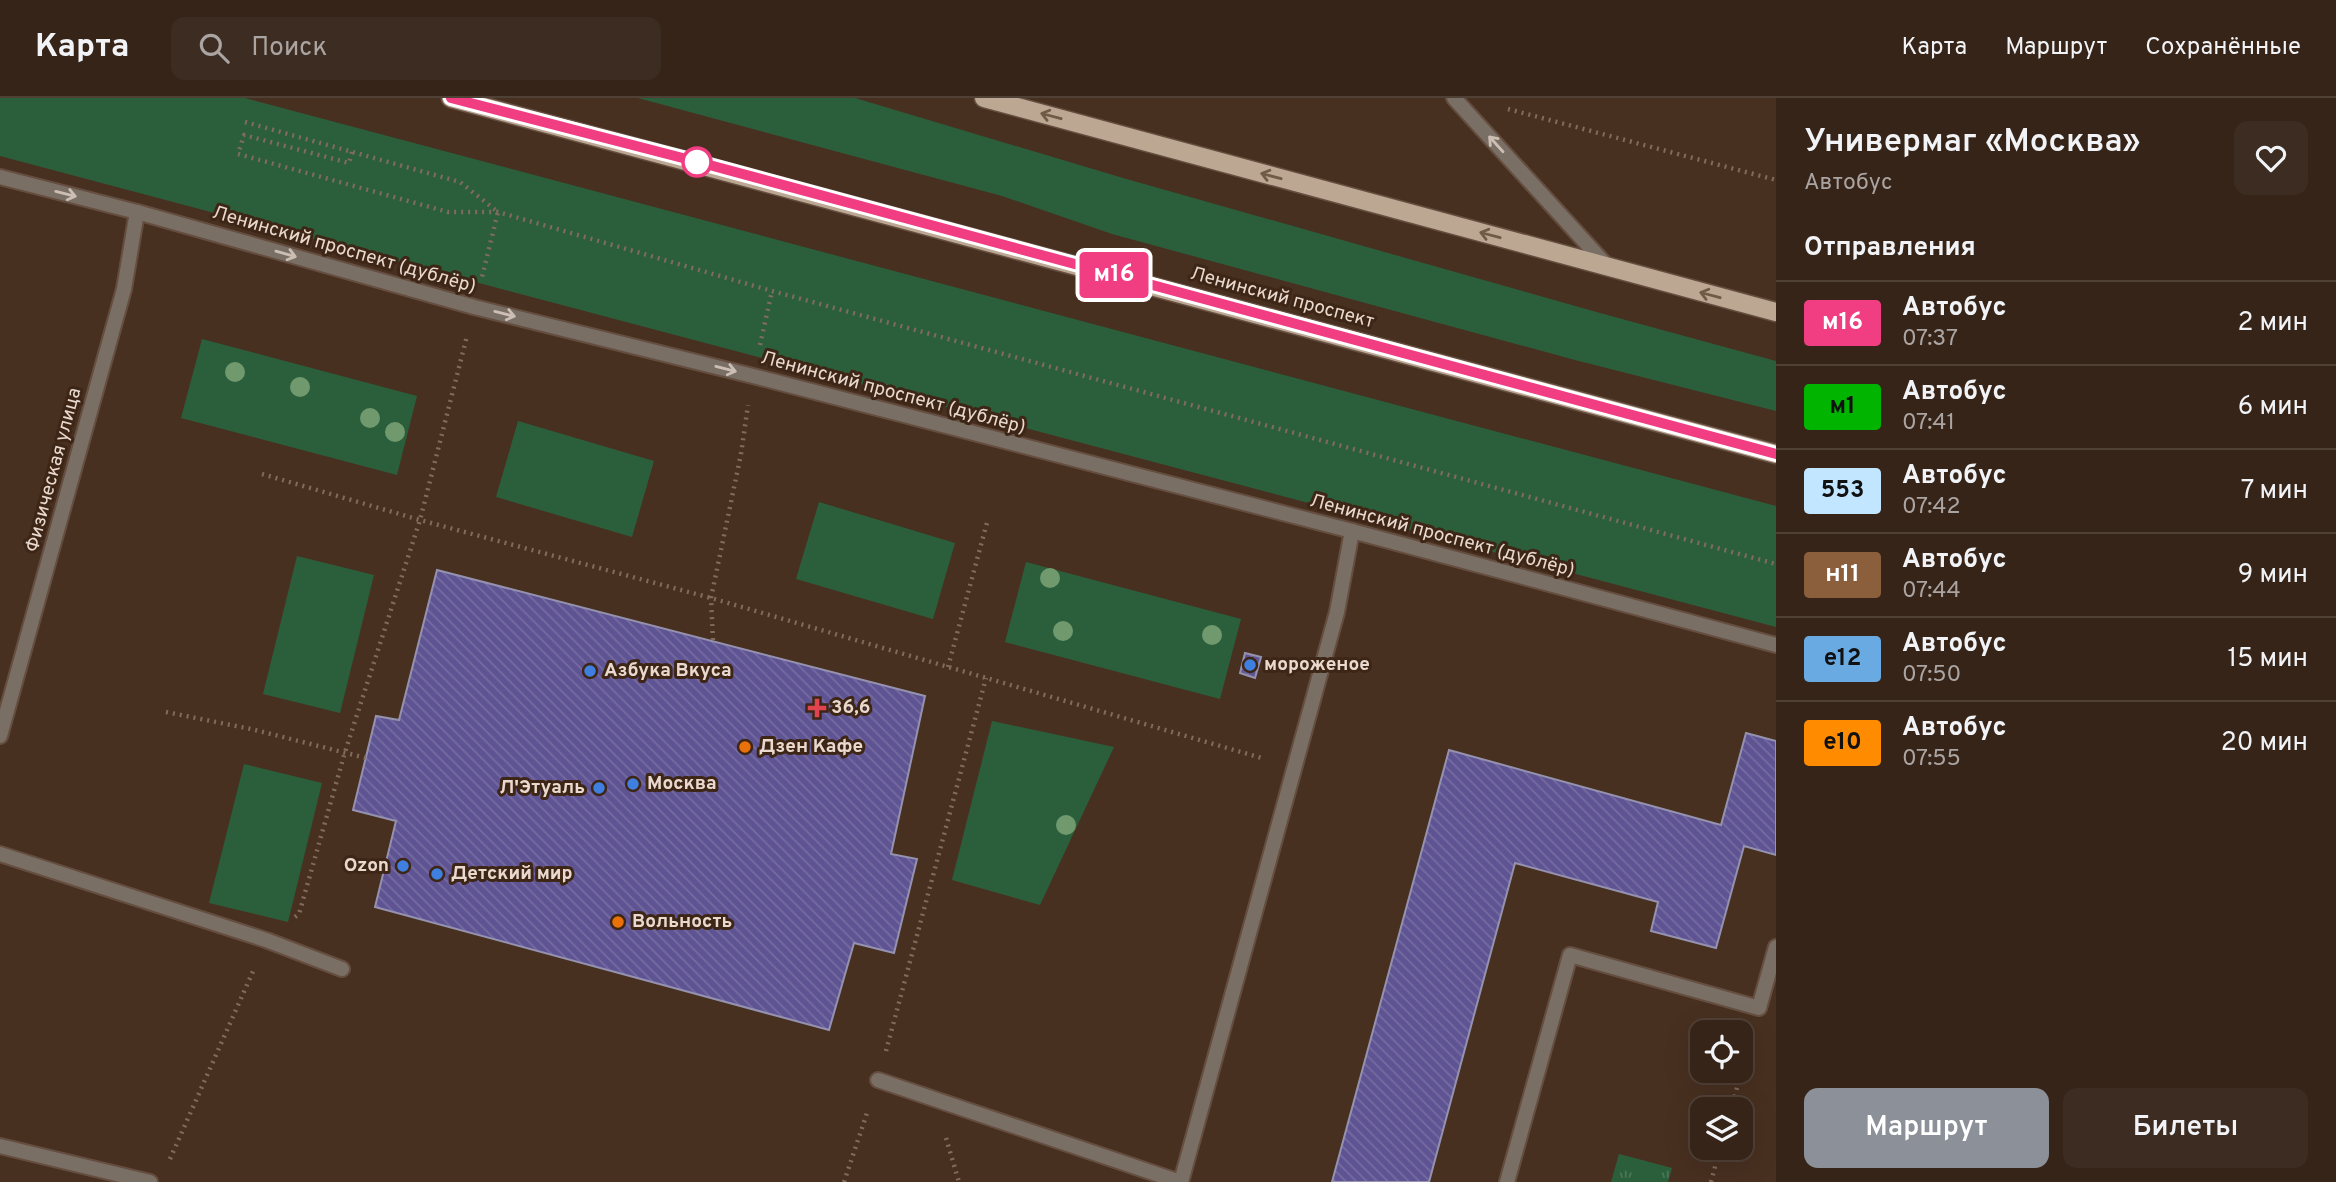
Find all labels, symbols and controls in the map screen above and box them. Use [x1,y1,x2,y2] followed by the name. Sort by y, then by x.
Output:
[171,17,661,80] search box
[35,27,129,69] text: Карта
[195,29,233,67] icon: search
[251,32,327,65] text: Поиск
[1901,33,1967,63] text: Карта
[2005,33,2107,63] text: Маршрут
[2145,33,2301,63] text: Сохранённые
[1040,109,1062,122] one-way arrow
[2234,121,2308,195] button: heart
[1804,122,2141,164] text: Универмаг «Москва»
[1488,135,1504,153] one-way arrow
[682,147,712,177] unlabelled marker
[1260,169,1283,182] one-way arrow
[1804,169,1892,198] text: Автобус
[54,188,77,201] one-way arrow
[209,201,479,299] street label: Ленинский проспект (дублёр)
[1480,228,1502,241] one-way arrow
[1804,232,1976,265] text: Отправления
[274,248,296,261] one-way arrow
[1074,252,1154,298] line badge: м16
[1094,260,1134,290] text: м16
[1187,262,1377,334] street label: Ленинский проспект
[1699,288,1722,301] one-way arrow
[1902,292,2007,325] text: Автобус
[2237,307,2308,340] text: 2 мин
[493,308,516,321] one-way arrow
[1822,308,1863,338] text: м16
[1902,325,1958,354] text: 07:37
[758,346,1028,440] street label: Ленинский проспект (дублёр)
[714,363,737,376] one-way arrow
[1902,376,2007,409] text: Автобус
[21,385,87,555] street label: Физическая улица
[2238,391,2308,424] text: 6 мин
[1829,392,1856,422] text: м1
[1902,409,1955,438] text: 07:41
[1902,460,2007,493] text: Автобус
[2241,475,2308,508] text: 7 мин
[1821,476,1864,506] text: 553
[1307,489,1577,583] street label: Ленинский проспект (дублёр)
[1902,493,1961,522] text: 07:42
[1902,544,2007,577] text: Автобус
[2238,559,2308,592] text: 9 мин
[1825,560,1860,590] text: н11
[1902,577,1961,606] text: 07:44
[1902,628,2007,661] text: Автобус
[2228,643,2308,676] text: 15 мин
[1824,644,1861,674] text: е12
[1264,653,1370,677] place label: мороженое
[1242,657,1258,673] marker: мороженое
[604,659,732,683] place label: Азбука Вкуса
[1902,661,1961,690] text: 07:50
[582,663,598,679] marker: Азбука Вкуса
[831,696,870,720] place label: 36,6
[809,700,825,716] marker: 36,6
[1902,712,2007,745] text: Автобус
[2221,727,2308,760] text: 20 мин
[1823,728,1862,758] text: е10
[759,735,863,759] place label: Дзен Кафе
[737,739,753,755] marker: Дзен Кафе
[1902,745,1961,774] text: 07:55
[647,772,717,796] place label: Москва
[499,776,585,800] place label: Л'Этуаль
[625,776,641,792] marker: Москва
[591,780,607,796] marker: Л'Этуаль
[344,854,389,878] place label: Ozon
[395,858,411,874] marker: Ozon
[451,862,573,886] place label: Детский мир
[429,866,445,882] marker: Детский мир
[632,910,732,934] place label: Вольность
[610,914,626,930] marker: Вольность
[1690,1020,1753,1160] map controls
[1690,1020,1753,1083] button: locate
[1804,1088,2049,1168] button: Маршрут
[2063,1088,2308,1168] button: Билеты
[1690,1097,1753,1160] button: layers

